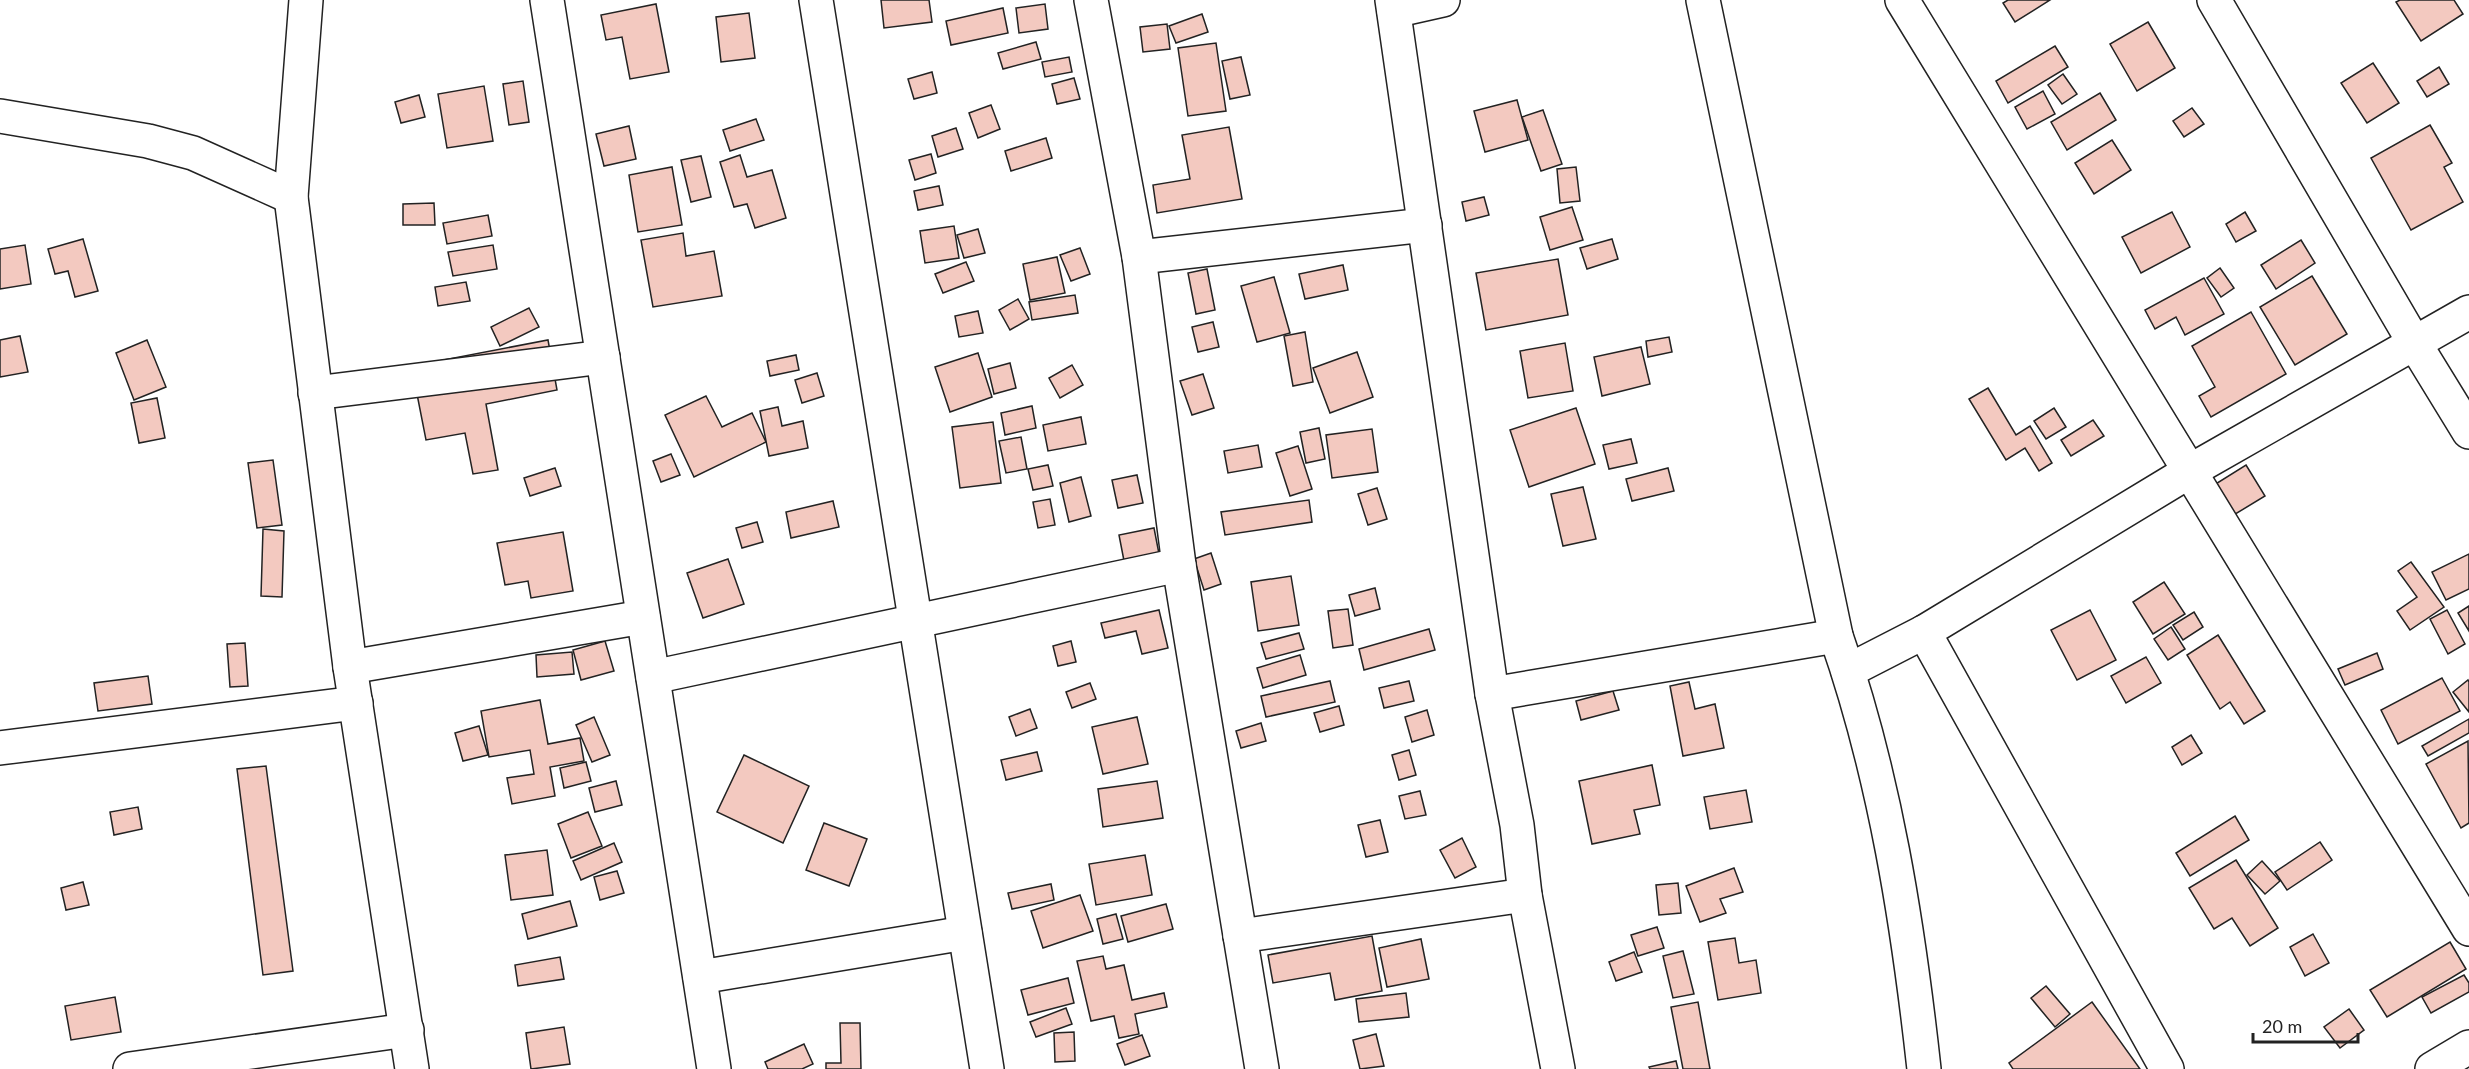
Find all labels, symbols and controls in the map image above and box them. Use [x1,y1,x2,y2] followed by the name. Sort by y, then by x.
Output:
[2253,1006,2358,1044] scale bar
[2262,1015,2302,1037] text: 20 m

